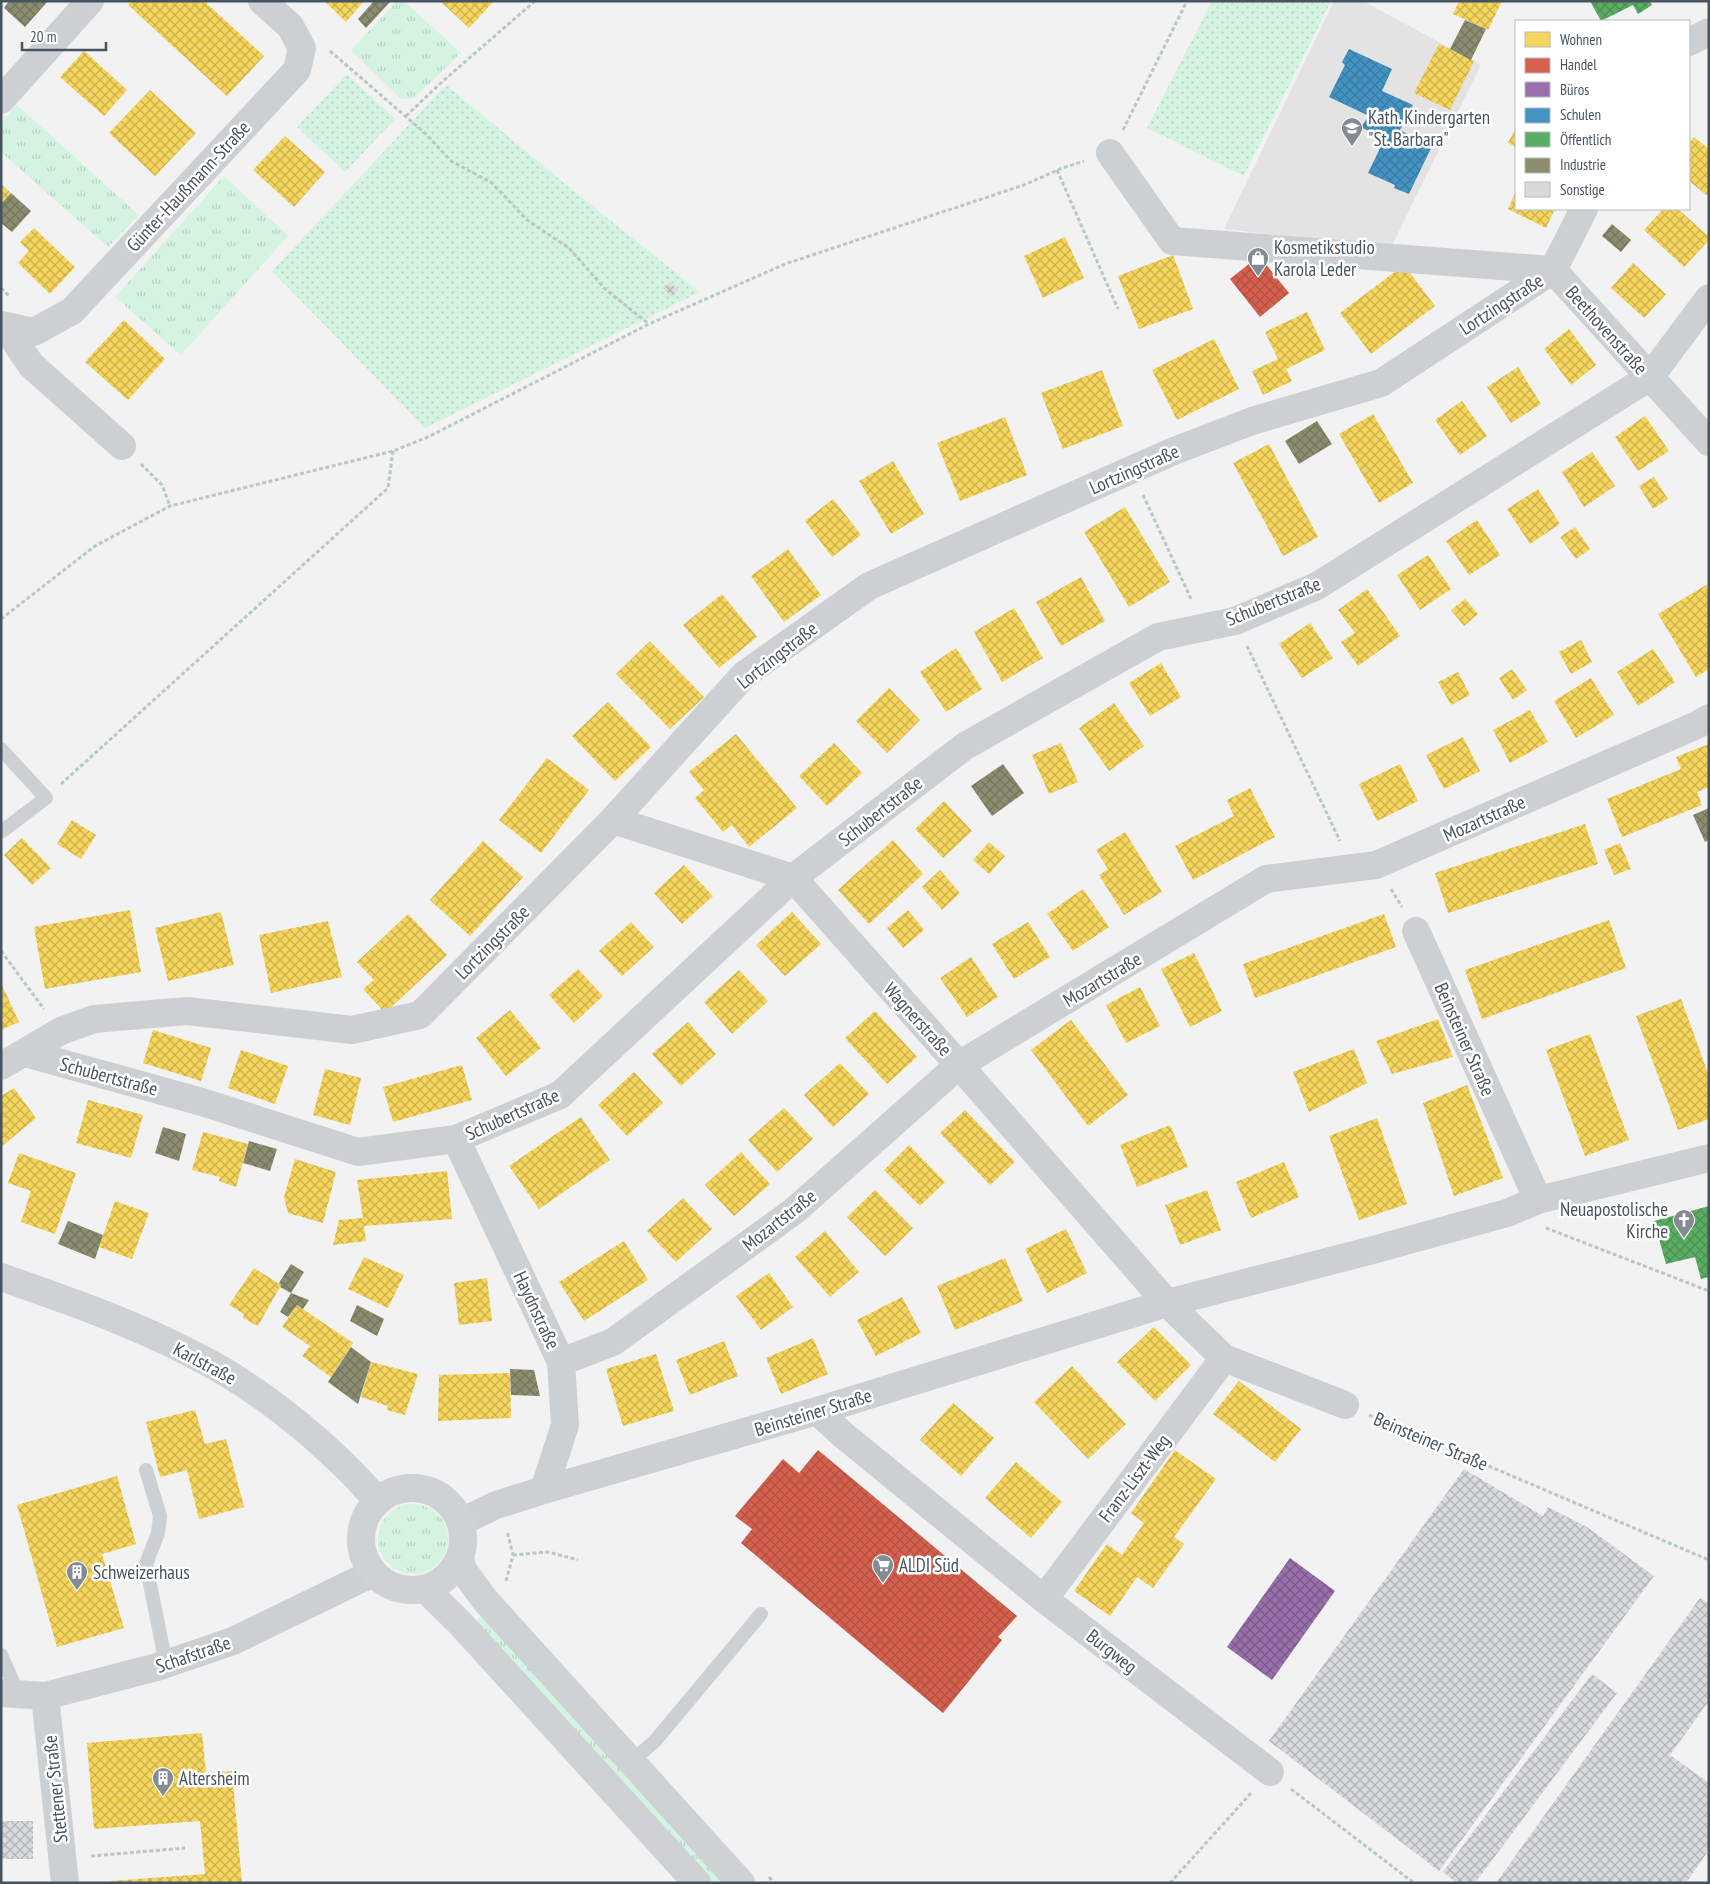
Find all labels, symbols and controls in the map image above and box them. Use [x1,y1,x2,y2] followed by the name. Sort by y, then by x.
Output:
[22,20,106,52] scale bar
[1515,20,1690,210] legend
[30,27,56,46] text: 20 m
[1560,30,1602,49] text: Wohnen
[1560,55,1597,74] text: Handel
[1560,80,1589,99] text: Büros
[1368,105,1490,151] place label: Kath. Kindergarten "St. Barbara"
[1560,105,1601,124] text: Schulen
[121,115,255,256] street label: Günter-Haußmann-Straße
[1340,116,1364,147] school or university icon: Kath. Kindergarten "St. Barbara"
[1560,130,1611,149] text: Öffentlich
[1560,155,1606,174] text: Industrie
[1560,180,1605,199] text: Sonstige
[1274,235,1375,281] place label: Kosmetikstudio Karola Leder
[1246,246,1270,277] shop icon: Kosmetikstudio Karola Leder
[1455,268,1548,340] street label: Lortzingstraße
[1561,281,1653,379] street label: Beethovenstraße
[1086,439,1183,499] street label: Lortzingstraße
[1222,571,1324,631] street label: Schubertstraße
[732,616,822,694] street label: Lortzingstraße
[833,771,927,851] street label: Schubertstraße
[1439,789,1529,847] street label: Mozartstraße
[450,900,534,984] street label: Lortzingstraße
[1059,946,1146,1012] street label: Mozartstraße
[879,977,957,1061] street label: Wagnerstraße
[1429,979,1501,1099] street label: Beinsteiner Straße
[58,1051,161,1101] street label: Schubertstraße
[461,1083,563,1145] street label: Schubertstraße
[737,1184,821,1256] street label: Mozartstraße
[1560,1197,1668,1243] place label: Neuapostolische Kirche
[1672,1208,1696,1239] church icon: Neuapostolische Kirche
[509,1267,565,1353] street label: Haydnstraße
[169,1336,241,1390] street label: Karlstraße
[751,1383,875,1441] street label: Beinsteiner Straße
[1370,1406,1492,1476] street label: Beinsteiner Straße
[1093,1429,1175,1527] street label: Franz-Liszt-Weg
[871,1553,895,1584] supermarket icon: ALDI Süd
[899,1553,959,1577] place label: ALDI Süd
[65,1560,89,1591] building icon: Schweizerhaus
[93,1560,190,1584] place label: Schweizerhaus
[1082,1624,1142,1678] street label: Burgweg
[153,1630,234,1678] street label: Schafstraße
[37,1734,73,1844] street label: Stettener Straße
[151,1766,175,1797] building icon: Altersheim
[179,1766,250,1790] place label: Altersheim

